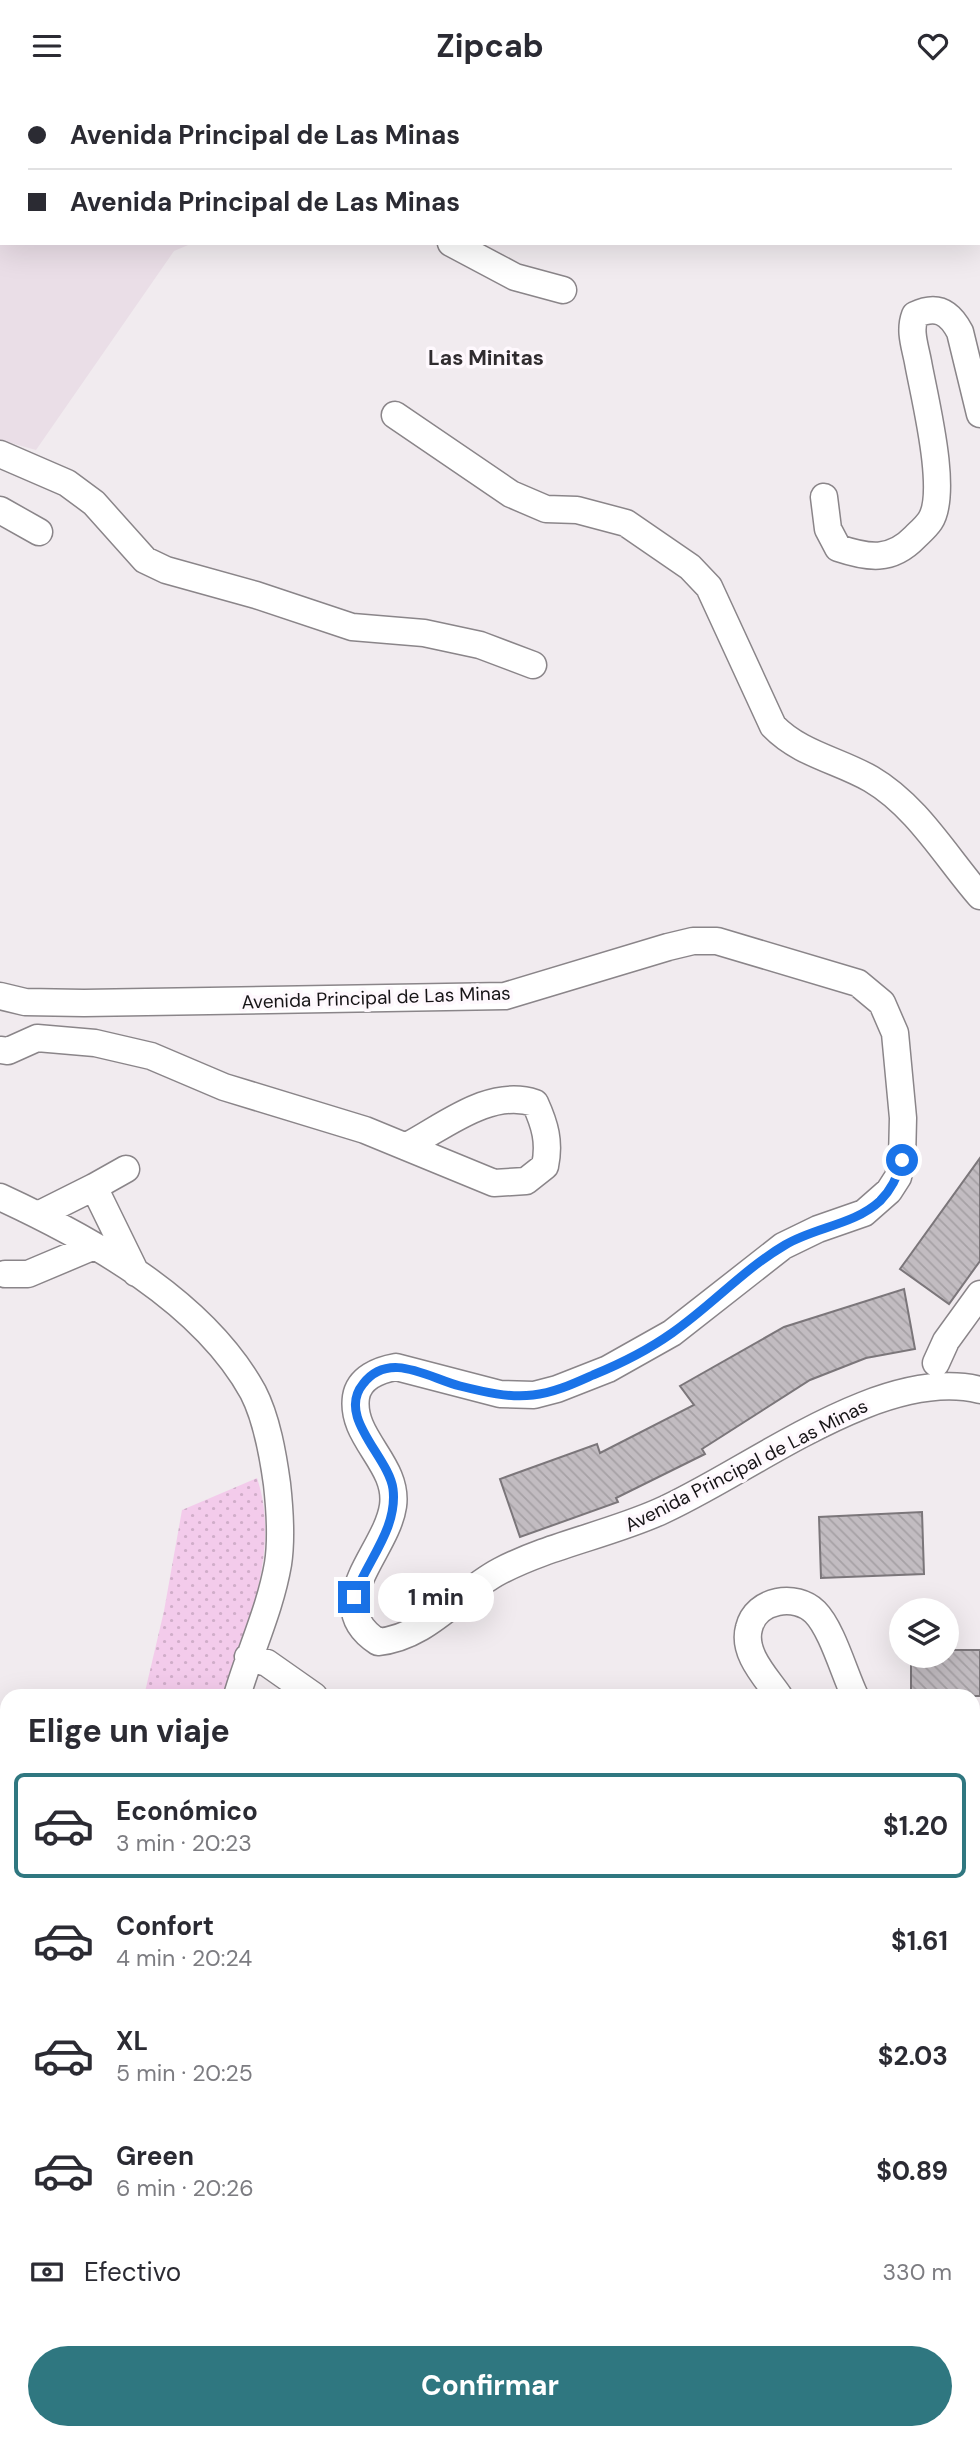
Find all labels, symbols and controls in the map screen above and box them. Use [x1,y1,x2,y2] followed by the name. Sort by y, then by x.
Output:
[436,25,544,67] text: Zipcab
[28,27,66,65] icon: menu
[914,27,952,65] icon: heart
[70,118,460,152] text: Avenida Principal de Las Minas
[70,185,460,219] text: Avenida Principal de Las Minas
[428,344,544,372] district label: Las Minitas
[241,980,511,1015] street label: Avenida Principal de Las Minas
[886,1144,918,1176] route start
[621,1393,872,1538] street label: Avenida Principal de Las Minas
[378,1573,494,1621] callout: 1 min
[338,1581,370,1613] route end
[408,1582,464,1612] text: 1 min
[889,1598,959,1668] map controls
[889,1598,959,1668] button: layers
[28,1710,230,1752] text: Elige un viaje
[32,1794,95,1857] icon: car
[116,1794,258,1828] text: Económico
[883,1809,948,1843] text: $1.20
[116,1828,252,1858] text: 3 min · 20:23
[32,1909,95,1972] icon: car
[116,1909,214,1943] text: Confort
[891,1924,948,1958] text: $1.61
[116,1943,252,1973] text: 4 min · 20:24
[32,2024,95,2087] icon: car
[116,2024,148,2058] text: XL
[878,2039,948,2073] text: $2.03
[116,2058,253,2088] text: 5 min · 20:25
[32,2139,95,2202] icon: car
[116,2139,194,2173] text: Green
[876,2154,948,2188] text: $0.89
[116,2173,254,2203] text: 6 min · 20:26
[28,2253,66,2291] icon: cash
[84,2255,181,2289] text: Efectivo
[882,2257,952,2287] text: 330 m
[28,2346,952,2426] button: Confirmar

